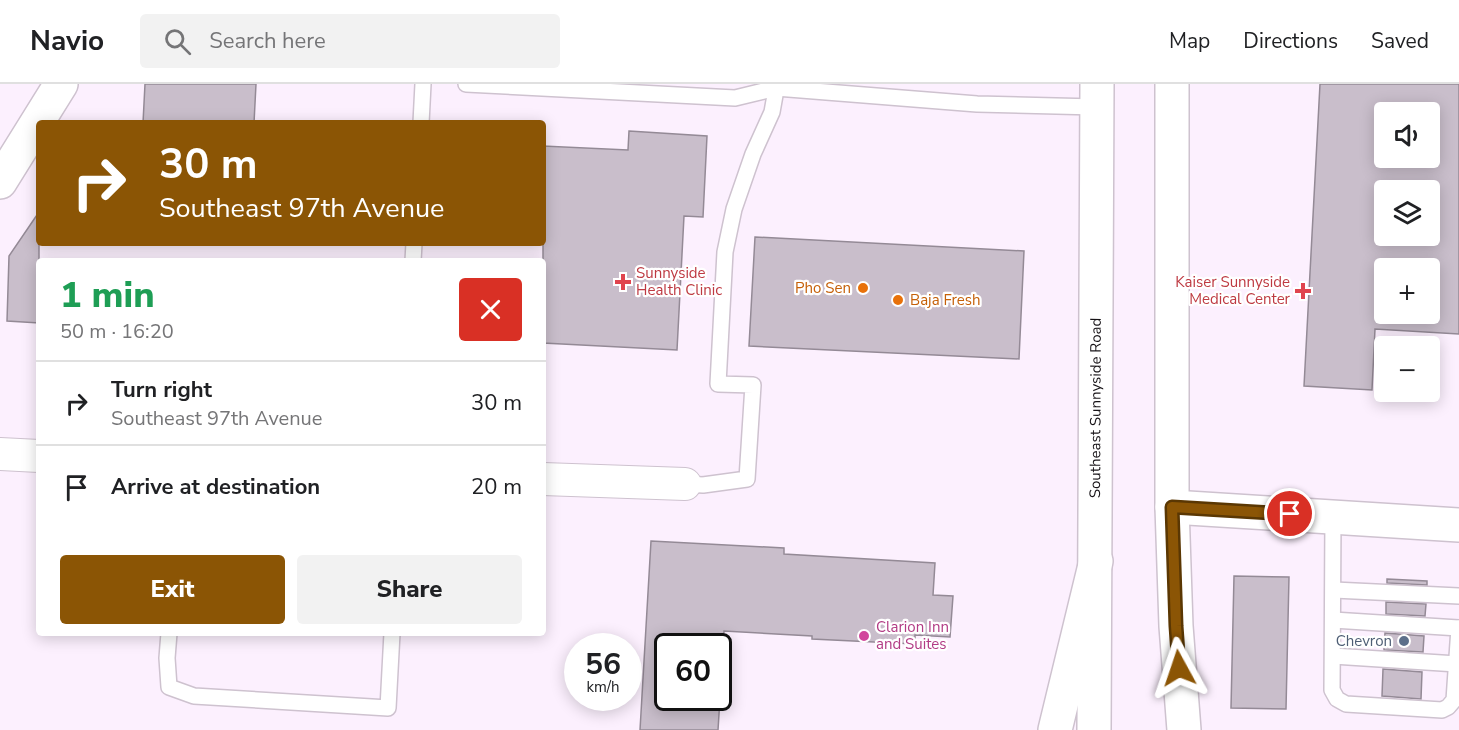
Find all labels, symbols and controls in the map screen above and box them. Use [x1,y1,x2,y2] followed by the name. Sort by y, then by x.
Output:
[140,14,560,68] search box
[30,22,104,60] text: Navio
[161,25,194,58] icon: search
[209,26,326,56] text: Search here
[1169,27,1210,55] text: Map
[1243,27,1338,55] text: Directions
[1371,27,1429,55] text: Saved
[1374,102,1440,402] map controls
[1374,102,1440,168] button: sound
[159,136,258,193] text: 30 m
[60,144,138,222] icon: right
[1374,180,1440,246] button: layers
[159,190,444,227] text: Southeast 97th Avenue
[1374,258,1440,324] button: +
[636,263,722,300] place label: Sunnyside Health Clinic
[60,271,155,320] text: 1 min
[1175,272,1291,309] place label: Kaiser Sunnyside Medical Center
[614,273,632,291] marker: Sunnyside Health Clinic
[459,278,522,341] button: close
[795,278,851,298] place label: Pho Sen
[856,281,870,295] marker: Pho Sen
[1294,282,1312,300] marker: Kaiser Sunnyside Medical Center
[910,290,981,310] place label: Baja Fresh
[891,293,905,307] marker: Baja Fresh
[60,318,174,345] text: 50 m · 16:20
[1085,318,1106,498] street label: Southeast Sunnyside Road
[1374,336,1440,402] button: −
[111,375,212,405] text: Turn right
[60,387,93,420] icon: right
[471,388,522,418] text: 30 m
[111,405,322,432] text: Southeast 97th Avenue
[60,471,93,504] icon: arrive
[111,472,320,502] text: Arrive at destination
[471,472,522,502] text: 20 m
[1264,488,1315,539] pin
[1273,497,1306,530] icon: arrive
[60,555,285,624] button: Exit
[297,555,522,624] button: Share
[876,617,949,654] place label: Clarion Inn and Suites
[857,629,871,643] marker: Clarion Inn and Suites
[1336,631,1392,651] place label: Chevron
[654,633,732,711] speed limit sign: 60
[1397,634,1411,648] marker: Chevron
[1147,636,1211,700] position arrow
[585,644,621,685] text: 56
[586,677,620,697] text: km/h

